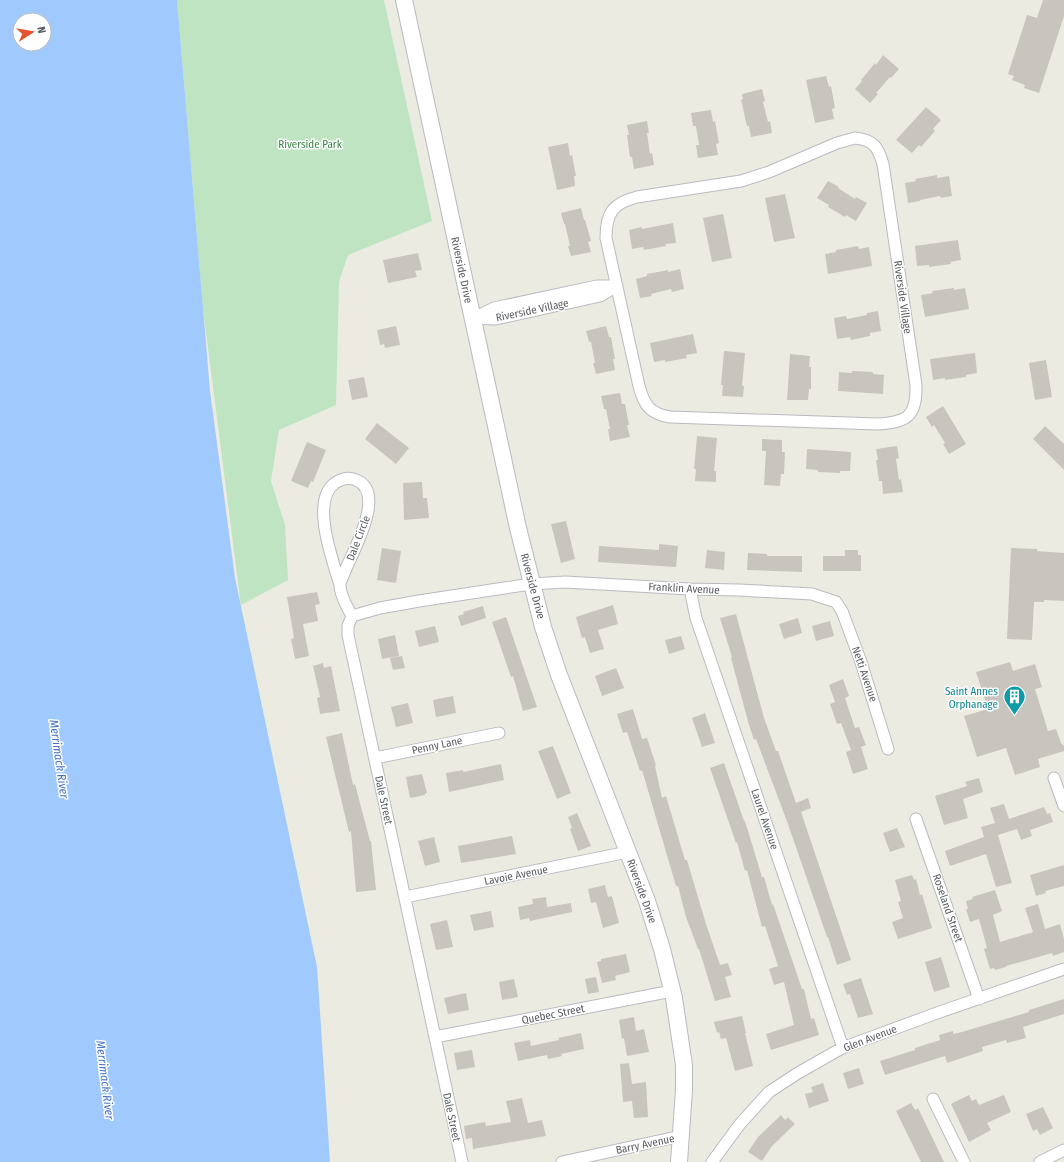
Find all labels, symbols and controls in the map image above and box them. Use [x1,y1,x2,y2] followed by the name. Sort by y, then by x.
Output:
[12,12,52,52] north arrow
[34,25,48,35] text: N
[278,138,343,151] park label: Riverside Park
[448,236,475,304] street label: Riverside Drive
[891,260,914,335] street label: Riverside Village
[495,296,570,325] street label: Riverside Village
[344,514,373,563] street label: Dale Circle
[518,552,548,620] street label: Riverside Drive
[648,580,720,597] street label: Franklin Avenue
[849,645,880,704] street label: Netti Avenue
[1001,684,1027,717] building icon: Saint Annes Orphanage
[945,685,998,711] place label: Saint Annes Orphanage
[47,719,72,800] water label: Merrimack River
[411,734,464,757] street label: Penny Lane
[372,775,395,826] street label: Dale Street
[748,787,781,851] street label: Laurel Avenue
[624,857,659,925] street label: Riverside Drive
[483,863,549,888] street label: Lavoie Avenue
[930,872,965,944] street label: Roseland Street
[521,1002,586,1027] street label: Quebec Street
[842,1022,899,1055] street label: Glen Avenue
[93,1040,117,1121] water label: Merrimack River
[440,1092,463,1143] street label: Dale Street
[615,1132,676,1157] street label: Barry Avenue

